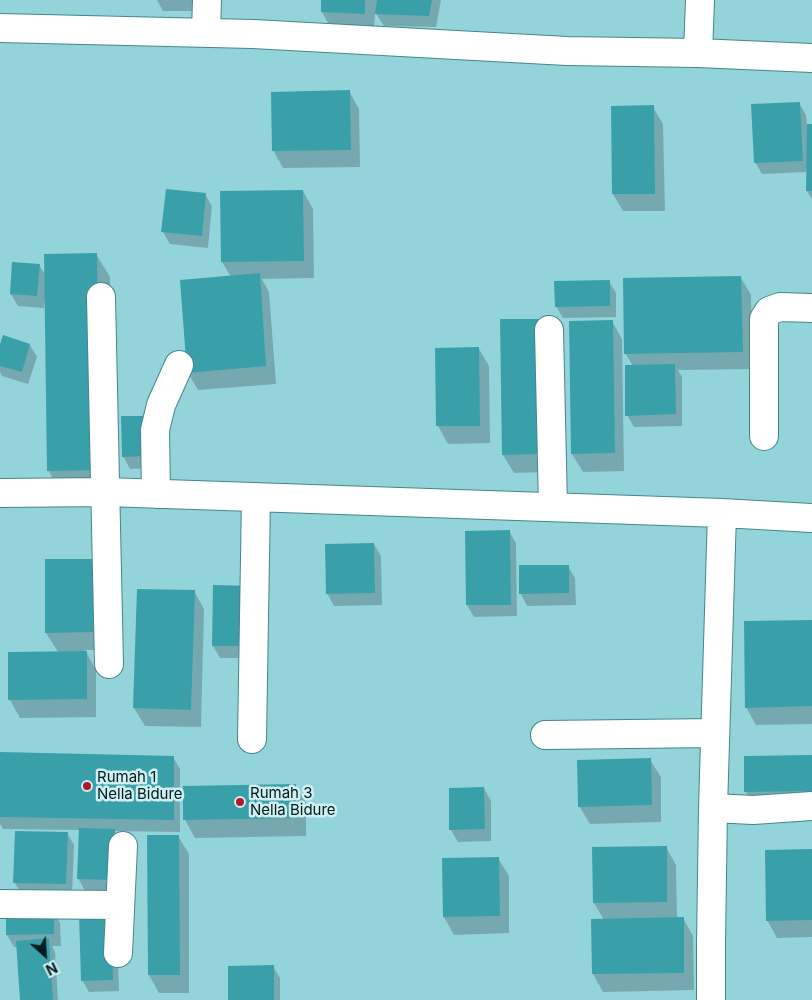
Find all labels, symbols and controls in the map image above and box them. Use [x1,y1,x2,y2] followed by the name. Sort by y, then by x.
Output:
[97,768,183,803] place label: Rumah 1 Nella Bidure
[81,780,93,792] marker: Rumah 1 Nella Bidure
[250,784,336,819] place label: Rumah 3 Nella Bidure
[234,796,246,808] marker: Rumah 3 Nella Bidure
[20,930,70,980] north arrow
[43,959,60,979] text: N

